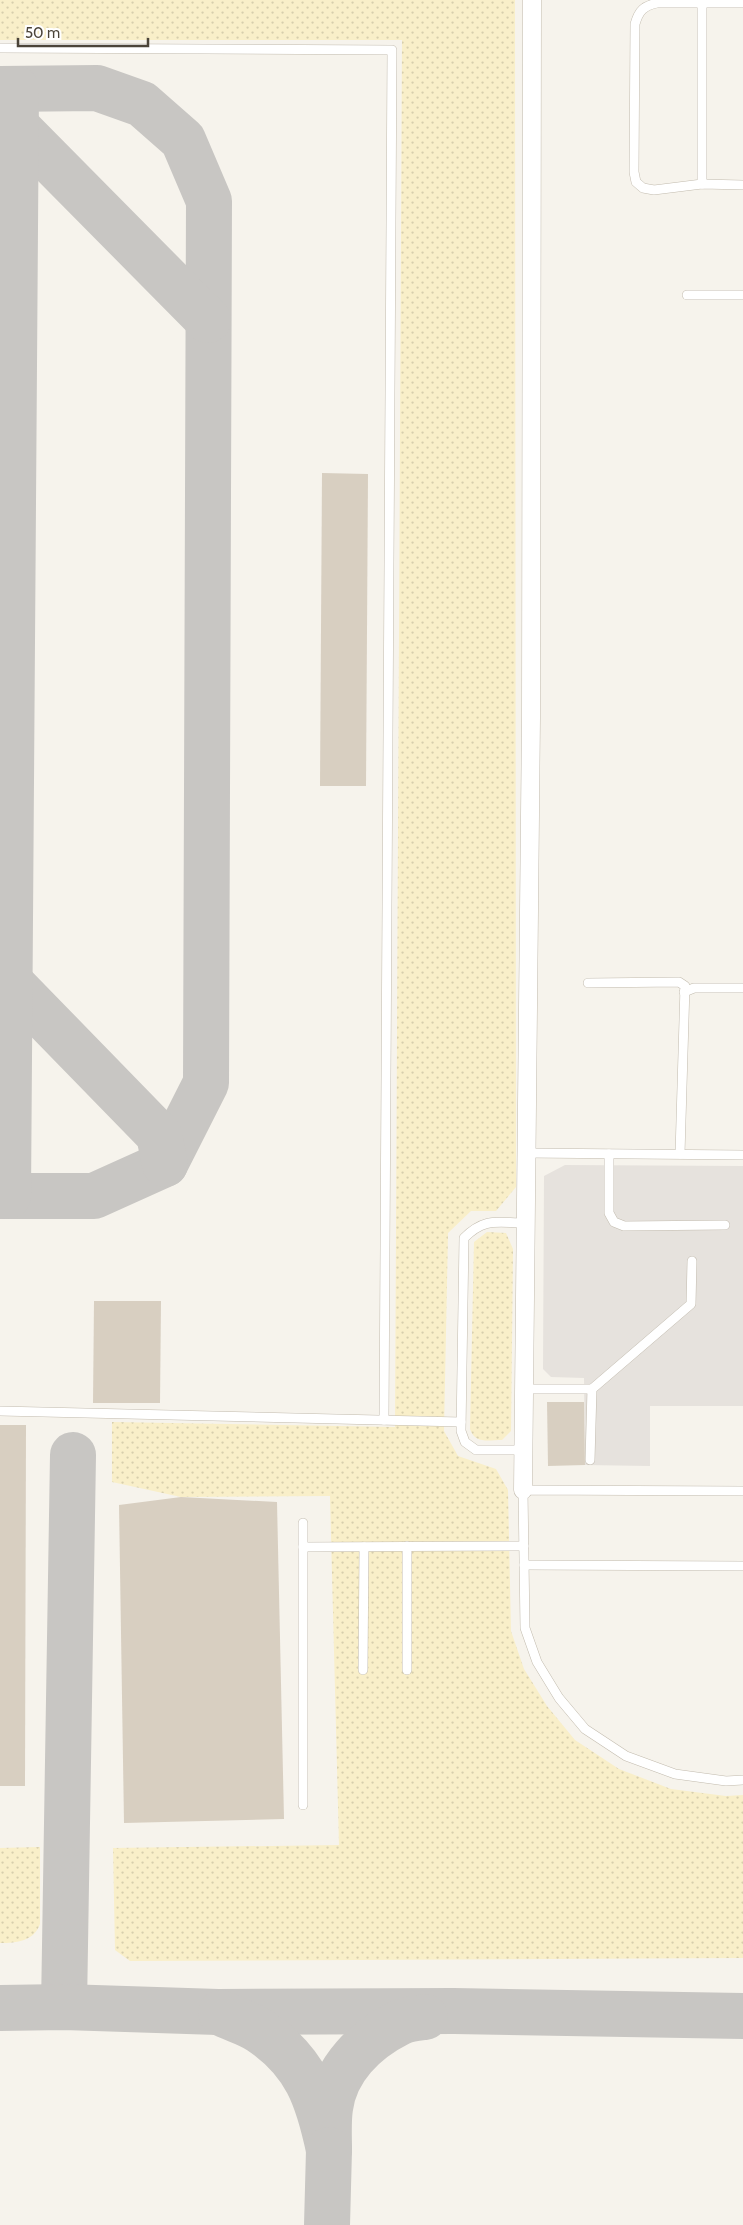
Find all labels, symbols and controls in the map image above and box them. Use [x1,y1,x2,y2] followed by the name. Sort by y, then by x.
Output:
[18,15,148,47] scale bar
[25,24,60,42] text: 50 m

